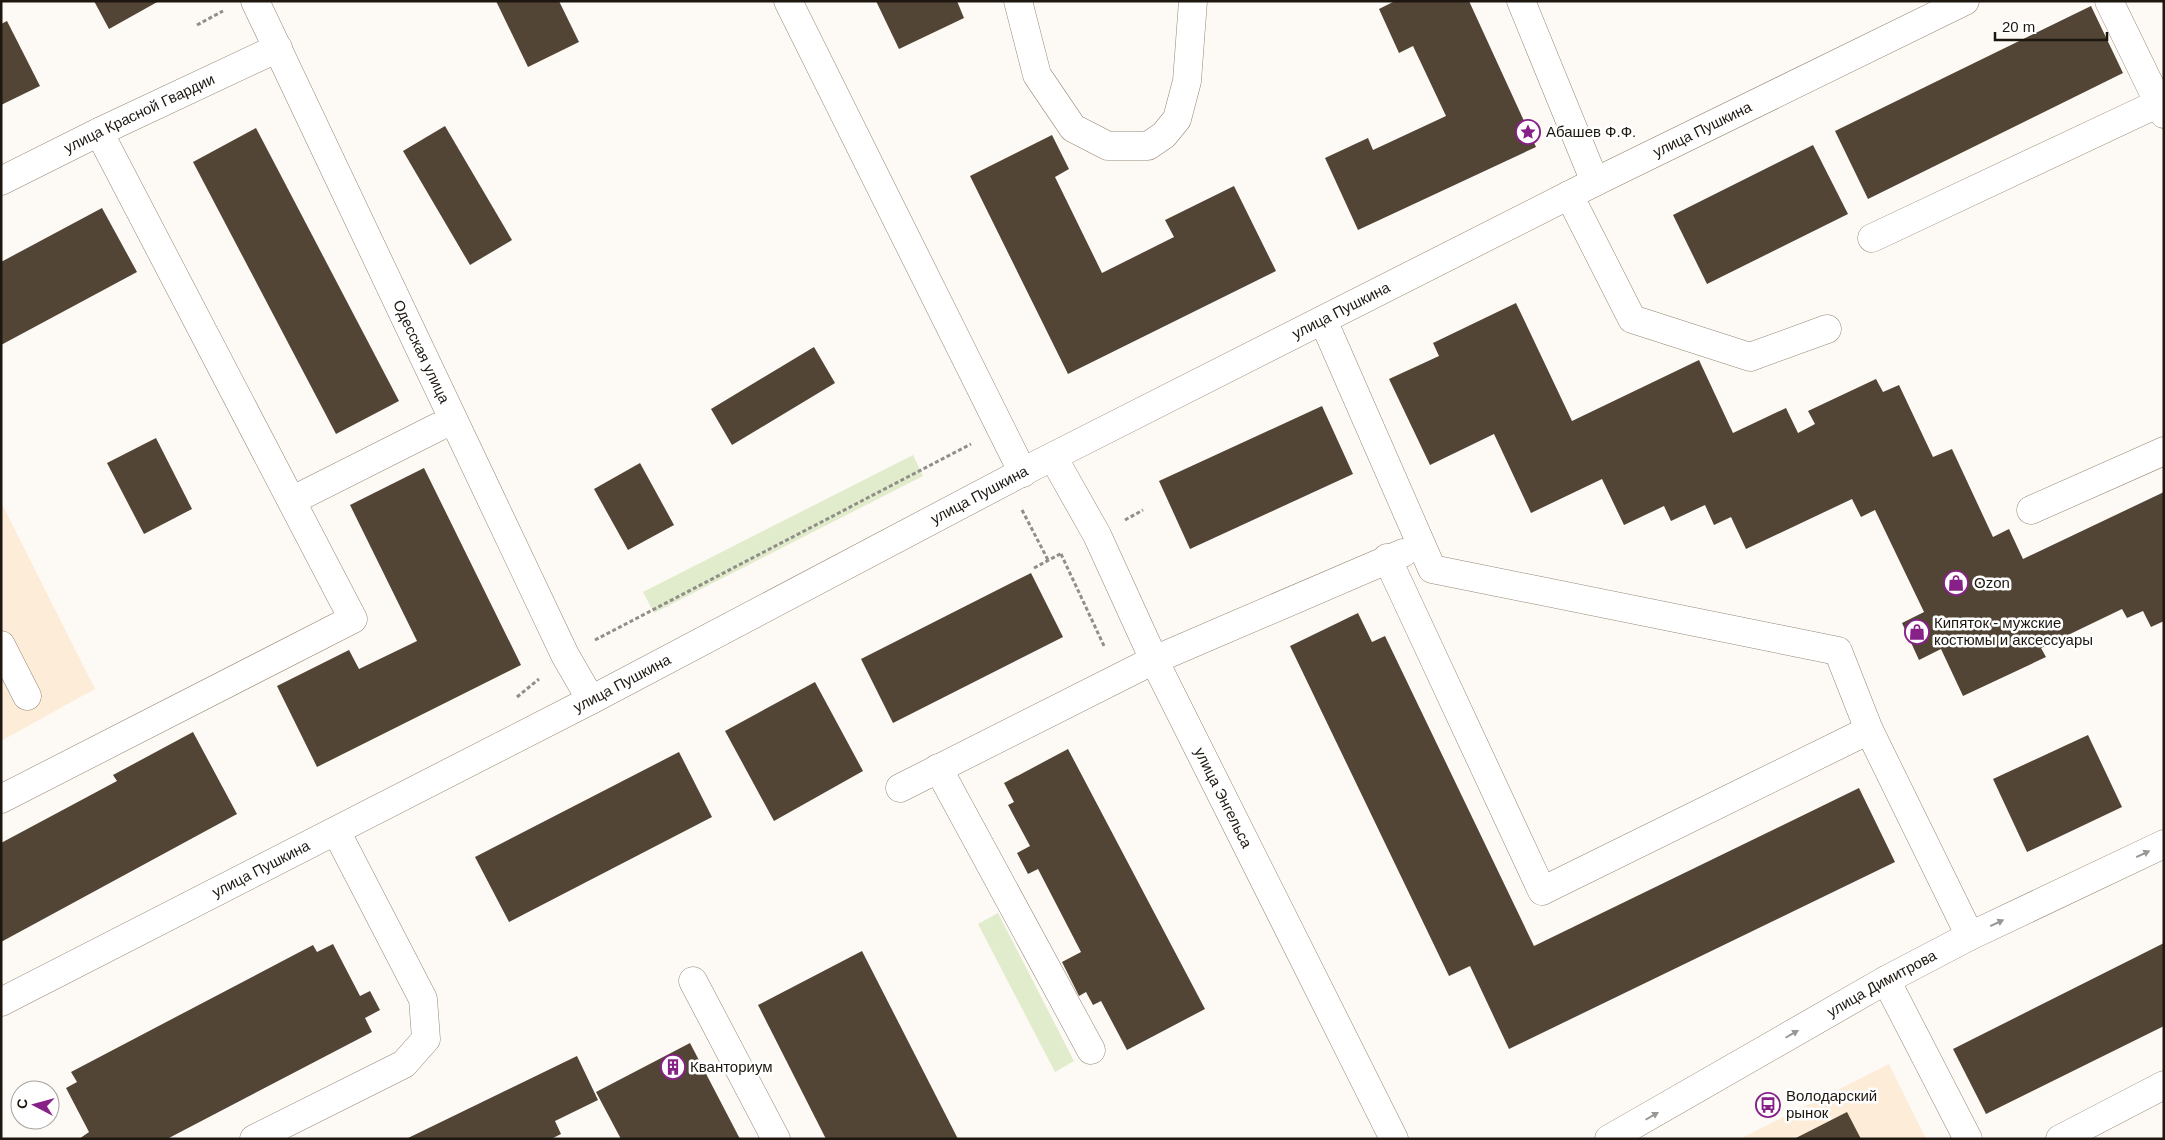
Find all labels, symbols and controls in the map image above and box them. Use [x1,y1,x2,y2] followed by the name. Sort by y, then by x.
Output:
[1995,10,2108,42] scale bar
[2002,18,2035,35] text: 20 m
[61,70,217,156] street label: улица Красной Гвардии
[1650,98,1755,160] street label: улица Пушкина
[1515,119,1541,145] place icon: Абашев Ф.Ф.
[1546,123,1636,140] place label: Абашев Ф.Ф.
[1289,278,1393,342] street label: улица Пушкина
[390,297,454,406] street label: Одесская улица
[928,462,1031,527] street label: улица Пушкина
[1943,570,1969,596] shop icon: Ozon
[1974,574,2010,591] place label: Ozon
[1934,614,2093,648] place label: Кипяток - мужские костюмы и аксессуары
[1904,619,1930,645] shop icon: Кипяток - мужские костюмы и аксессуары
[570,650,674,716] street label: улица Пушкина
[1191,745,1256,851] street label: улица Энгельса
[209,836,313,901] street label: улица Пушкина
[2136,849,2150,857] one-way arrow
[1990,919,2004,927] one-way arrow
[1824,946,1940,1020] street label: улица Димитрова
[1786,1030,1799,1039] one-way arrow
[660,1054,686,1080] building icon: Кванториум
[690,1058,773,1075] place label: Кванториум
[10,1080,60,1130] north arrow
[1786,1087,1877,1121] place label: Володарский рынок
[1755,1092,1781,1118] bus stop icon: Володарский рынок
[14,1098,31,1110] text: С
[1645,1111,1658,1120] one-way arrow

